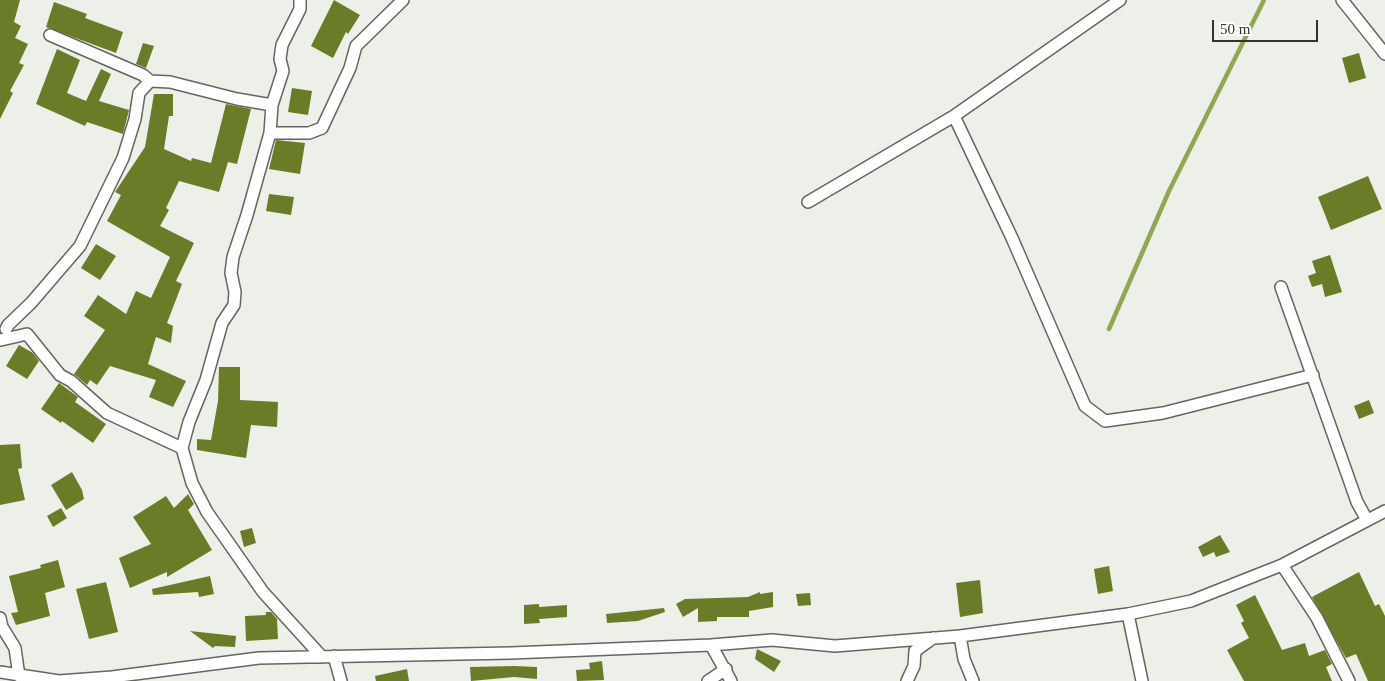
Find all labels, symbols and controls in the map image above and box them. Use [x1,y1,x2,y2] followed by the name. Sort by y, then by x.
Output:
[1215,10,1321,42] scale bar
[1220,21,1250,37] text: 50 m

